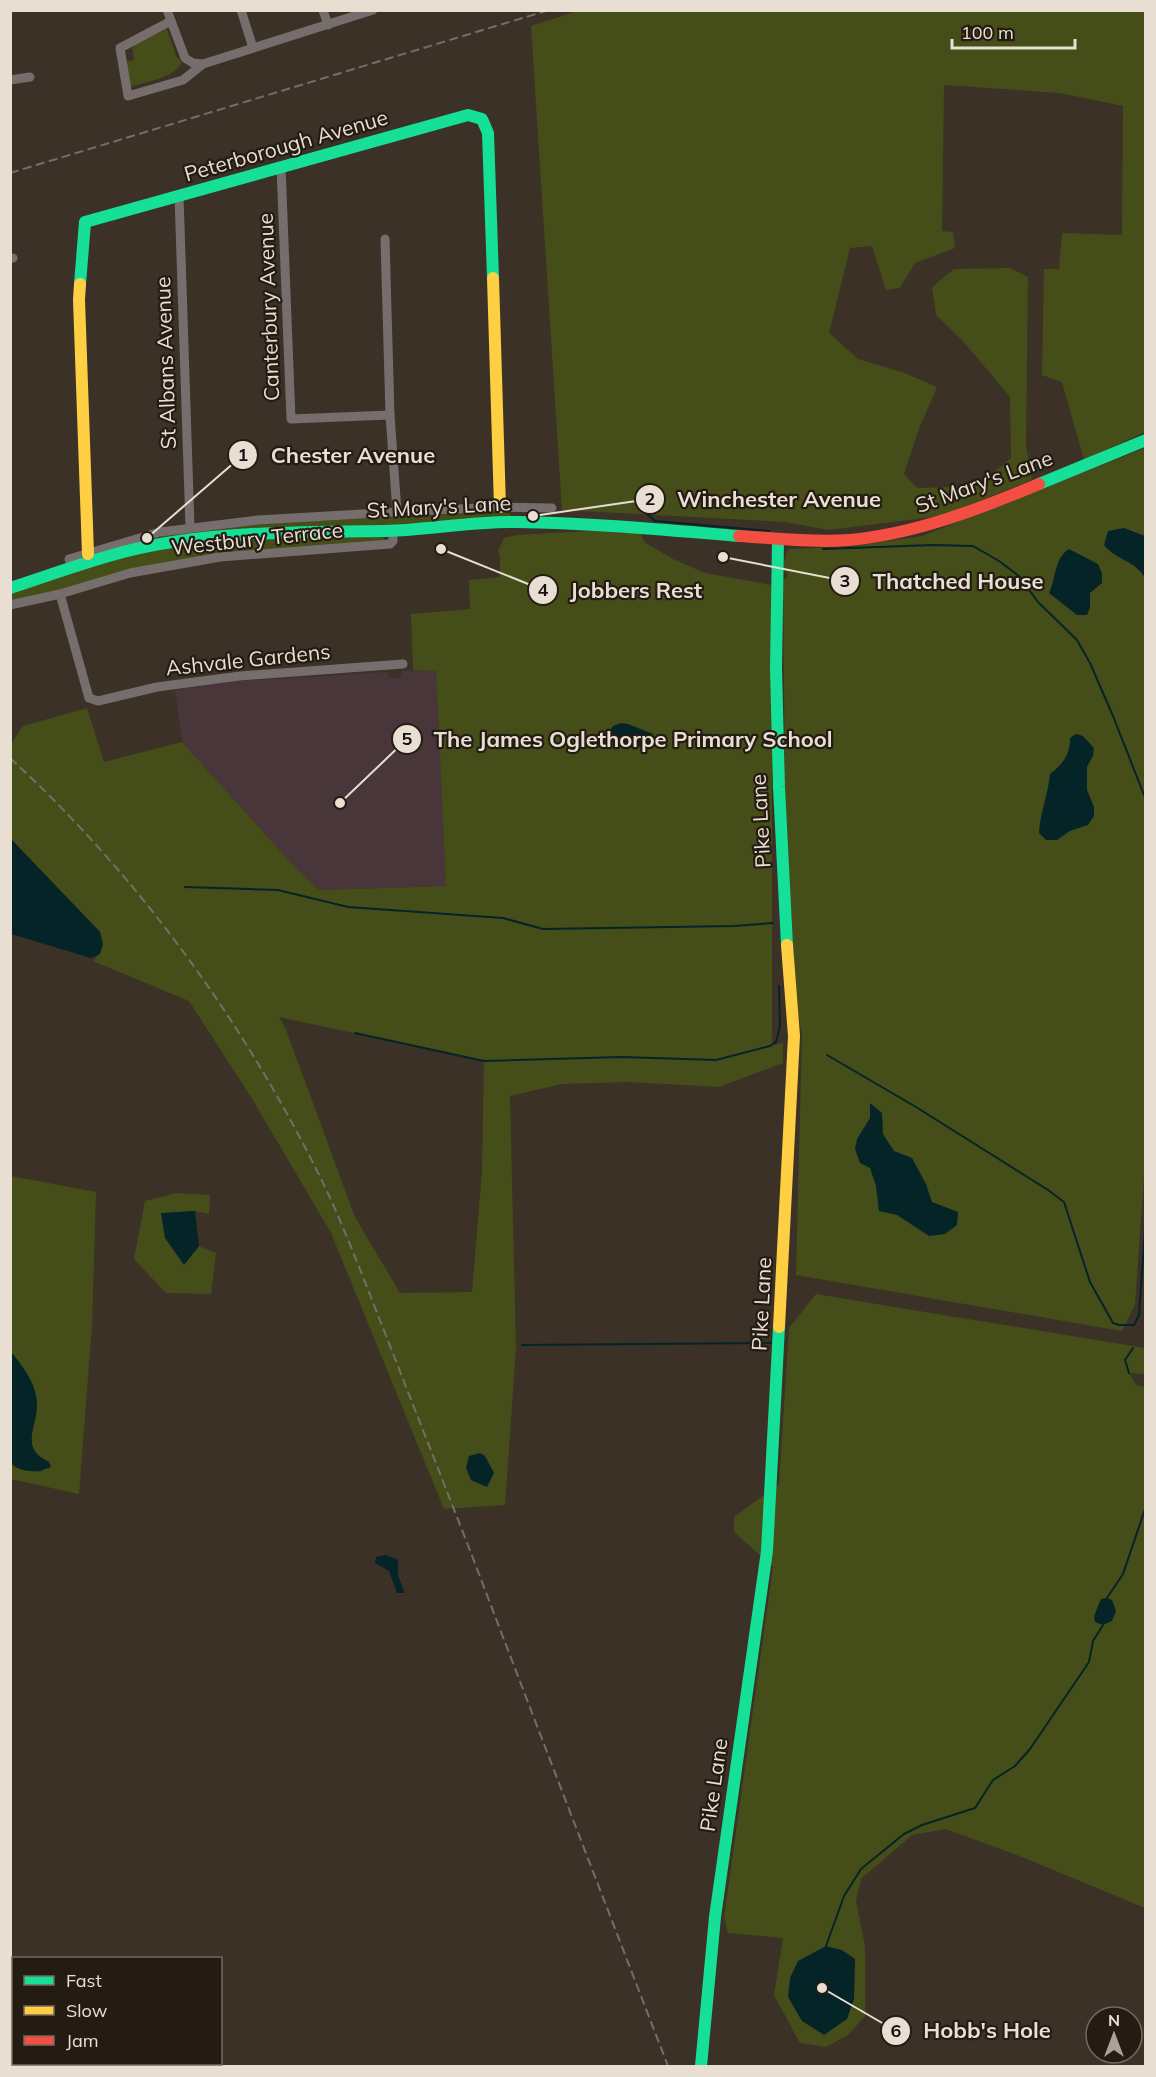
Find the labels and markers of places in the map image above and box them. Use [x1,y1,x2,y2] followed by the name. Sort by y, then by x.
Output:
[228,435,447,475] callout: Chester Avenue
[635,479,893,519] callout: Winchester Avenue
[830,561,1055,601] callout: Thatched House
[528,570,714,610] callout: Jobbers Rest
[392,719,845,759] callout: The James Oglethorpe Primary School
[881,2011,1063,2051] callout: Hobb's Hole

